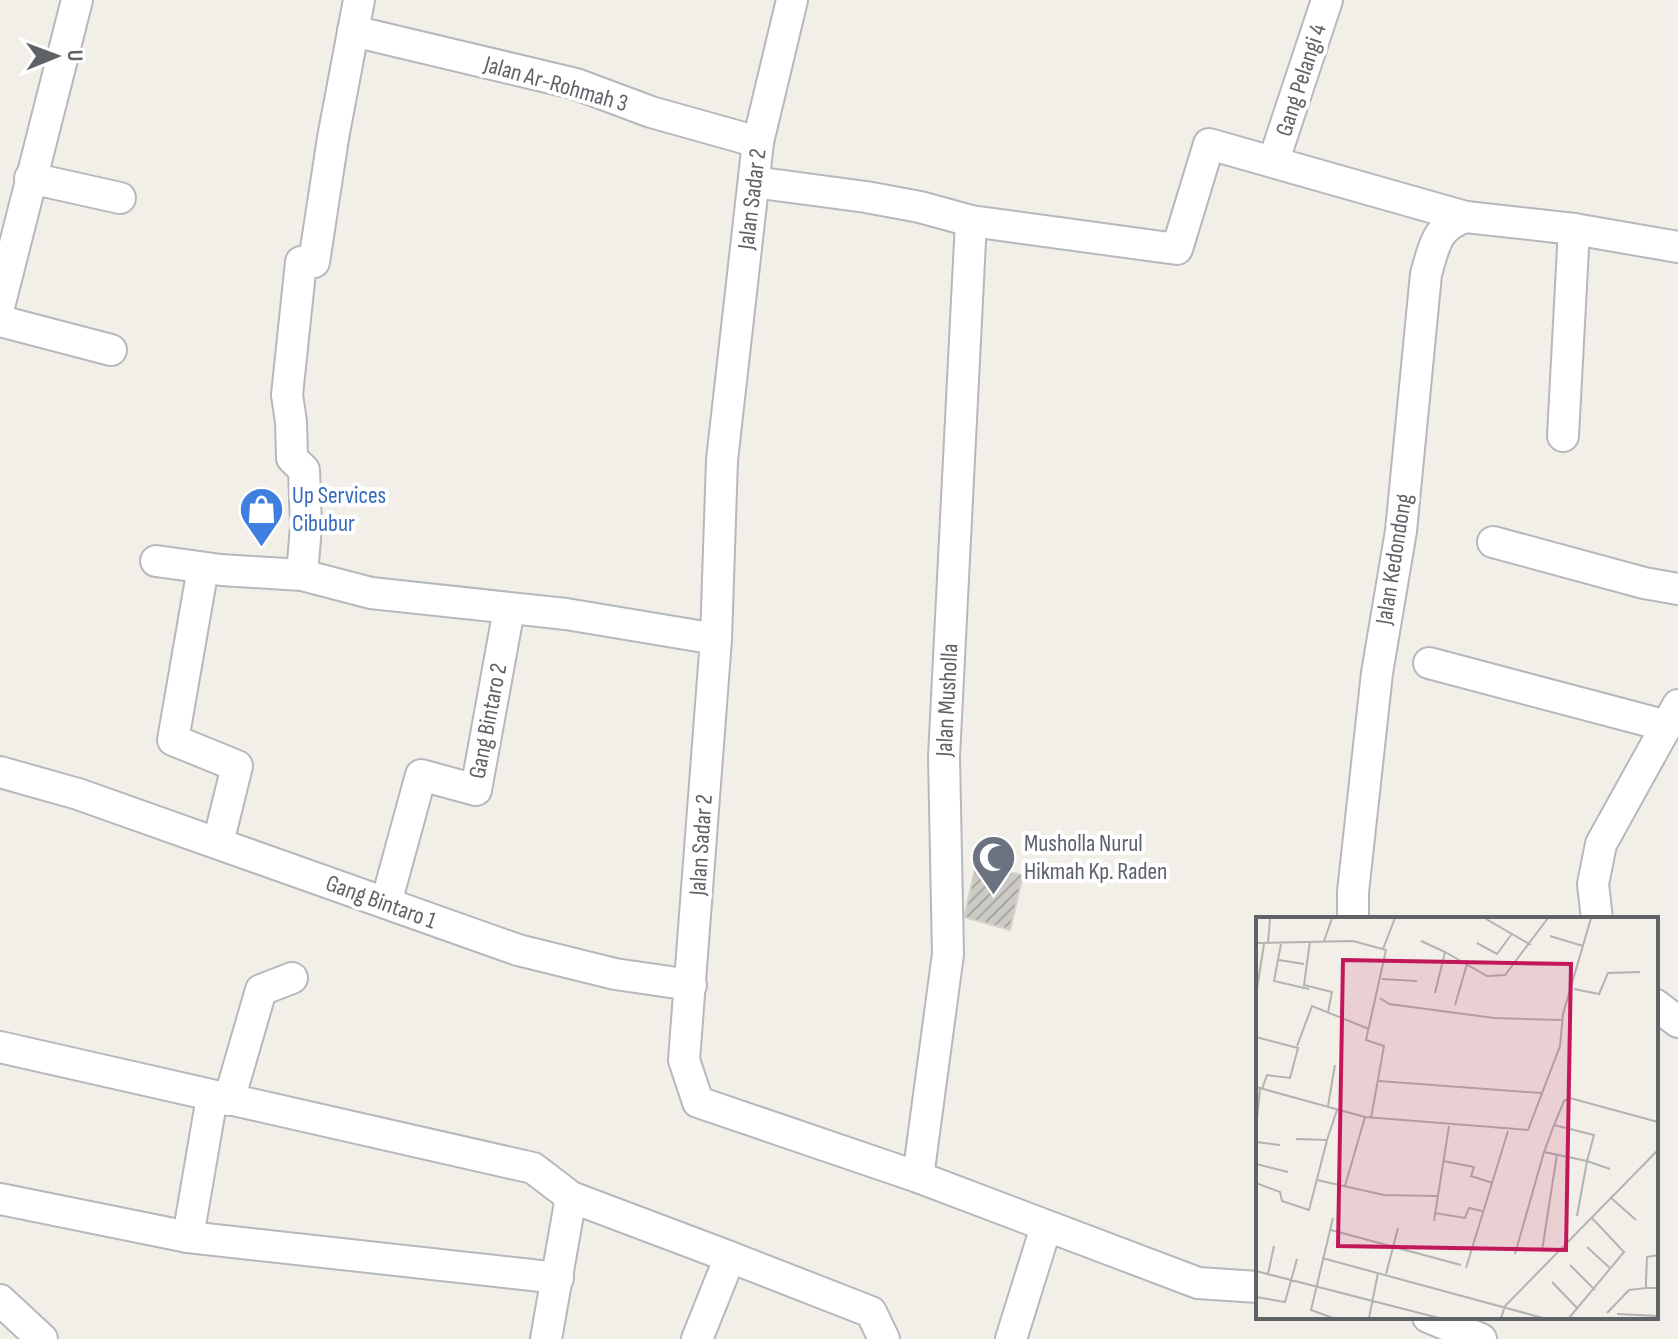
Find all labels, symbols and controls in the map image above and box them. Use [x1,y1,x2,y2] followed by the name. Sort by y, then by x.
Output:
[16,16,96,96] north arrow
[1269,20,1333,140] street label: Gang Pelangi 4
[480,49,631,118] street label: Jalan Ar-Rohmah 3
[61,50,88,62] text: U
[731,147,773,252] street label: Jalan Sadar 2
[292,481,386,538] place label: Up Services Cibubur
[237,485,285,548] shop icon: Up Services Cibubur
[1369,491,1419,627] street label: Jalan Kedondong
[930,643,964,758] street label: Jalan Musholla
[463,661,513,781] street label: Gang Bintaro 2
[683,793,719,898] street label: Jalan Sadar 2
[1024,829,1167,886] place label: Musholla Nurul Hikmah Kp. Raden
[969,833,1017,896] mosque icon: Musholla Nurul Hikmah Kp. Raden
[322,869,441,936] street label: Gang Bintaro 1
[1256,917,1658,1319] inset map

